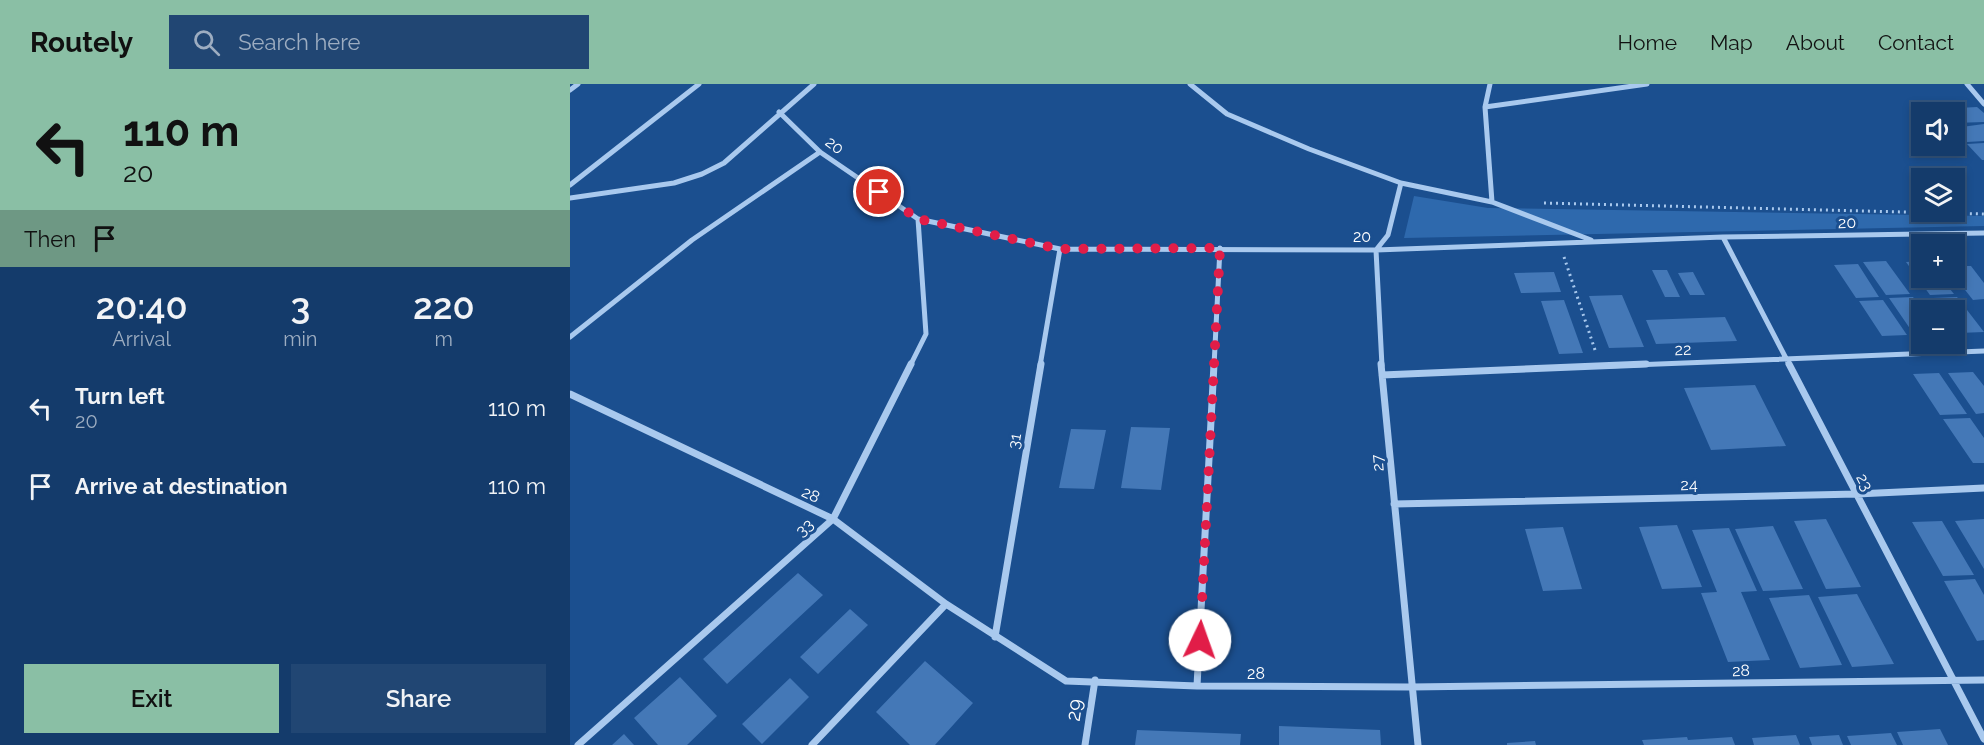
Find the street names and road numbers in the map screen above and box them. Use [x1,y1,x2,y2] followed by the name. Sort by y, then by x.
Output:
[822,132,848,158] street label: 20
[1838,213,1856,232] street label: 20
[1353,227,1371,246] street label: 20
[1674,340,1692,359] street label: 22
[1004,432,1025,450] street label: 31
[1367,453,1388,472] street label: 27
[1852,470,1877,494] street label: 23
[1680,475,1698,494] street label: 24
[799,482,823,507] street label: 28
[792,515,817,540] street label: 33
[1732,661,1750,680] street label: 28
[1247,664,1265,683] street label: 28
[1061,697,1087,723] street label: 29

